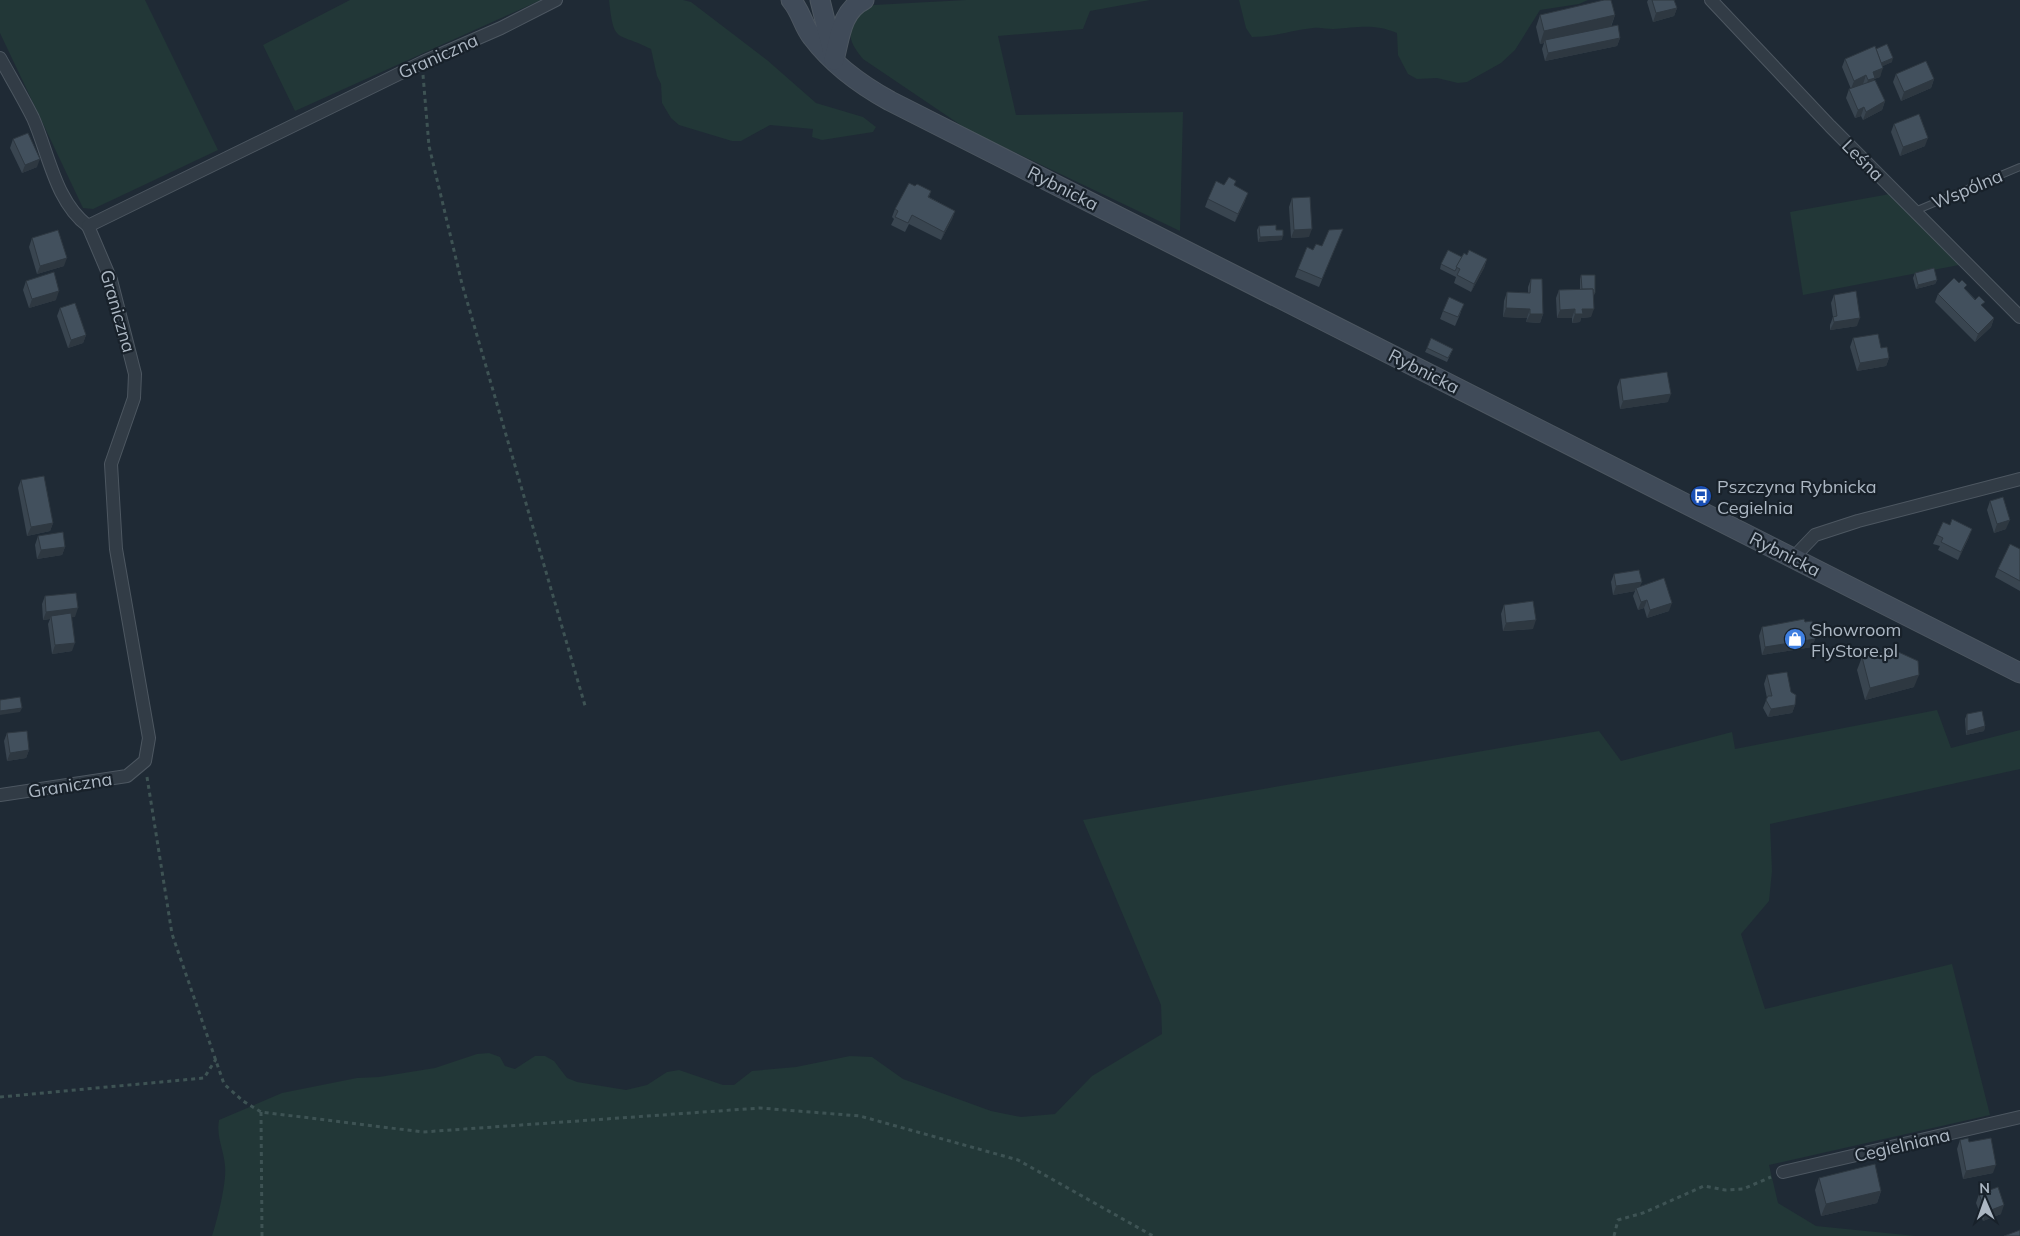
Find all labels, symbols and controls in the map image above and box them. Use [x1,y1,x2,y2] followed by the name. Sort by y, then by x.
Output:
[395,28,481,84] street label: Graniczna
[1837,134,1889,186] street label: Leśna
[1024,160,1102,216] street label: Rybnicka
[1928,164,2006,214] street label: Wspólna
[95,267,141,355] street label: Graniczna
[1385,343,1463,399] street label: Rybnicka
[1717,475,1877,519] place label: Pszczyna Rybnicka Cegielnia
[1689,484,1713,508] bus stop icon: Pszczyna Rybnicka Cegielnia
[1746,526,1824,582] street label: Rybnicka
[1811,618,1901,662] place label: Showroom FlyStore.pl
[1783,627,1807,651] shop icon: Showroom FlyStore.pl
[26,767,114,803] street label: Graniczna
[1852,1123,1952,1167] street label: Cegielniana
[1960,1176,2010,1226] north arrow
[1979,1179,1990,1197] text: N

